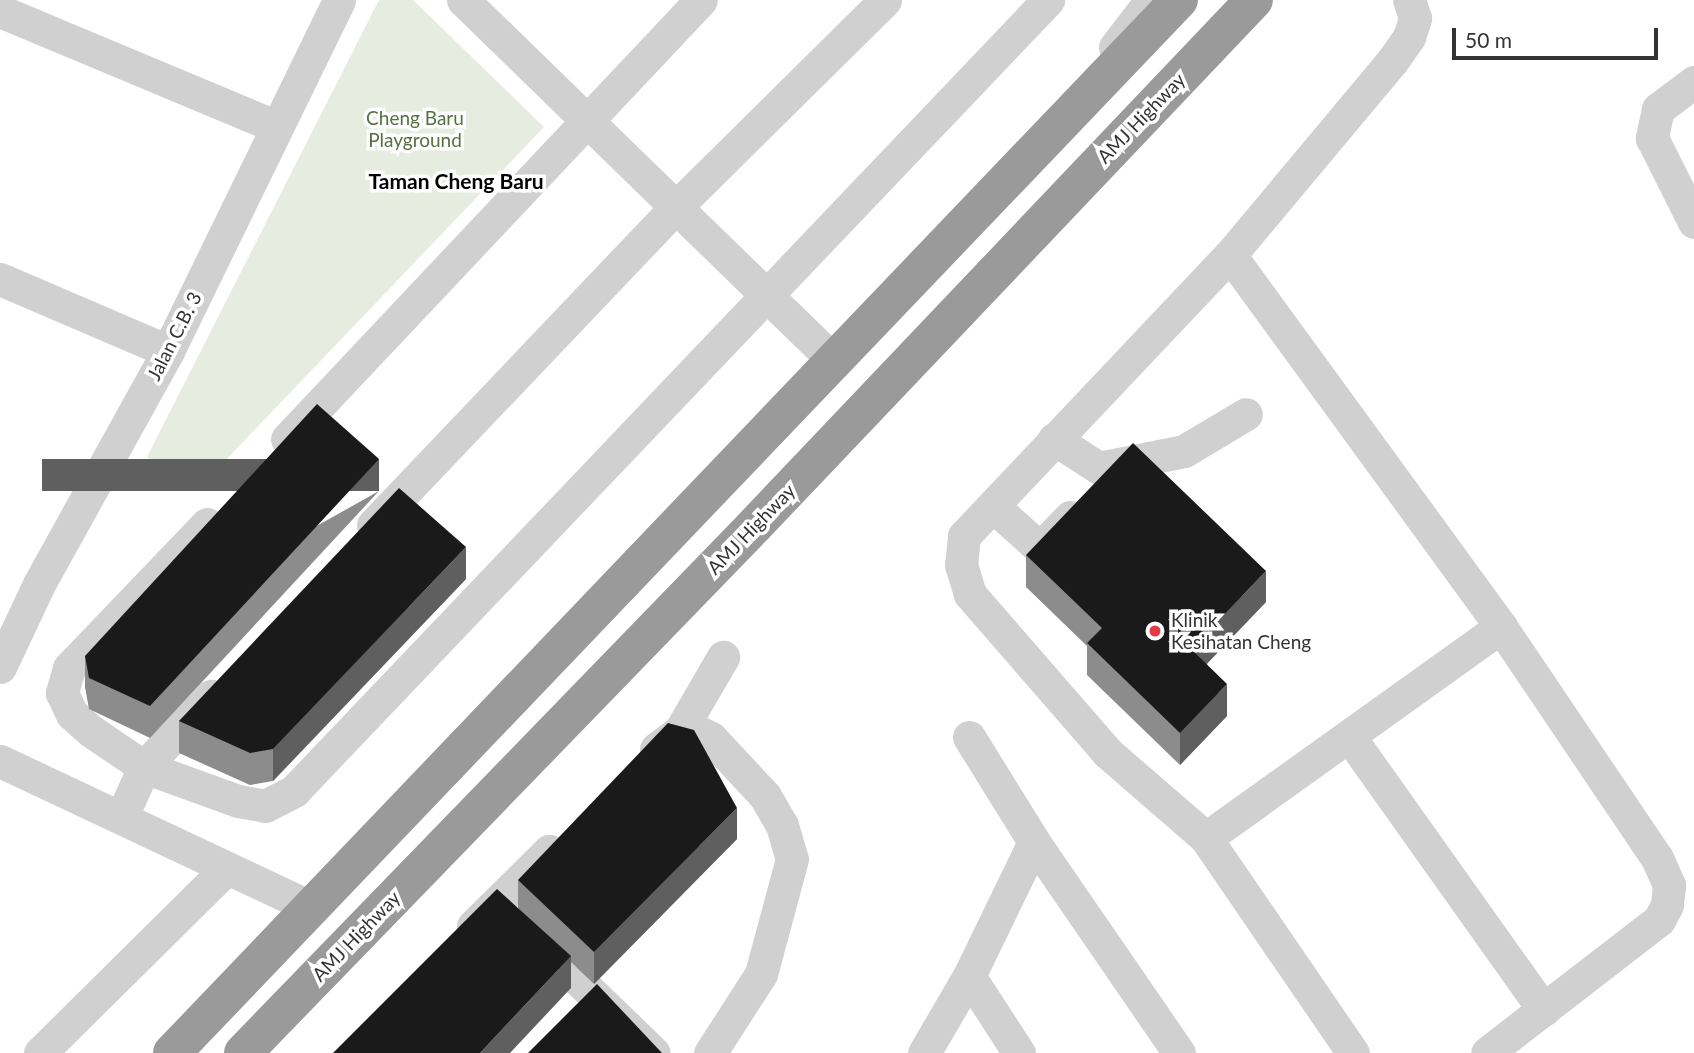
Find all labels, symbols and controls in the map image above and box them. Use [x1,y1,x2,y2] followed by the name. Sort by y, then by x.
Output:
[1456,14,1662,58] scale bar
[1465,27,1512,52] text: 50 m
[1092,68,1190,168] street label: AMJ Highway
[366,107,464,151] park label: Cheng Baru Playground
[368,168,544,194] district label: Taman Cheng Baru
[142,288,206,384] street label: Jalan C.B. 3
[702,479,800,579] street label: AMJ Highway
[1171,609,1311,653] place label: Klinik Kesihatan Cheng
[1145,621,1165,641] marker: Klinik Kesihatan Cheng
[307,886,405,986] street label: AMJ Highway

